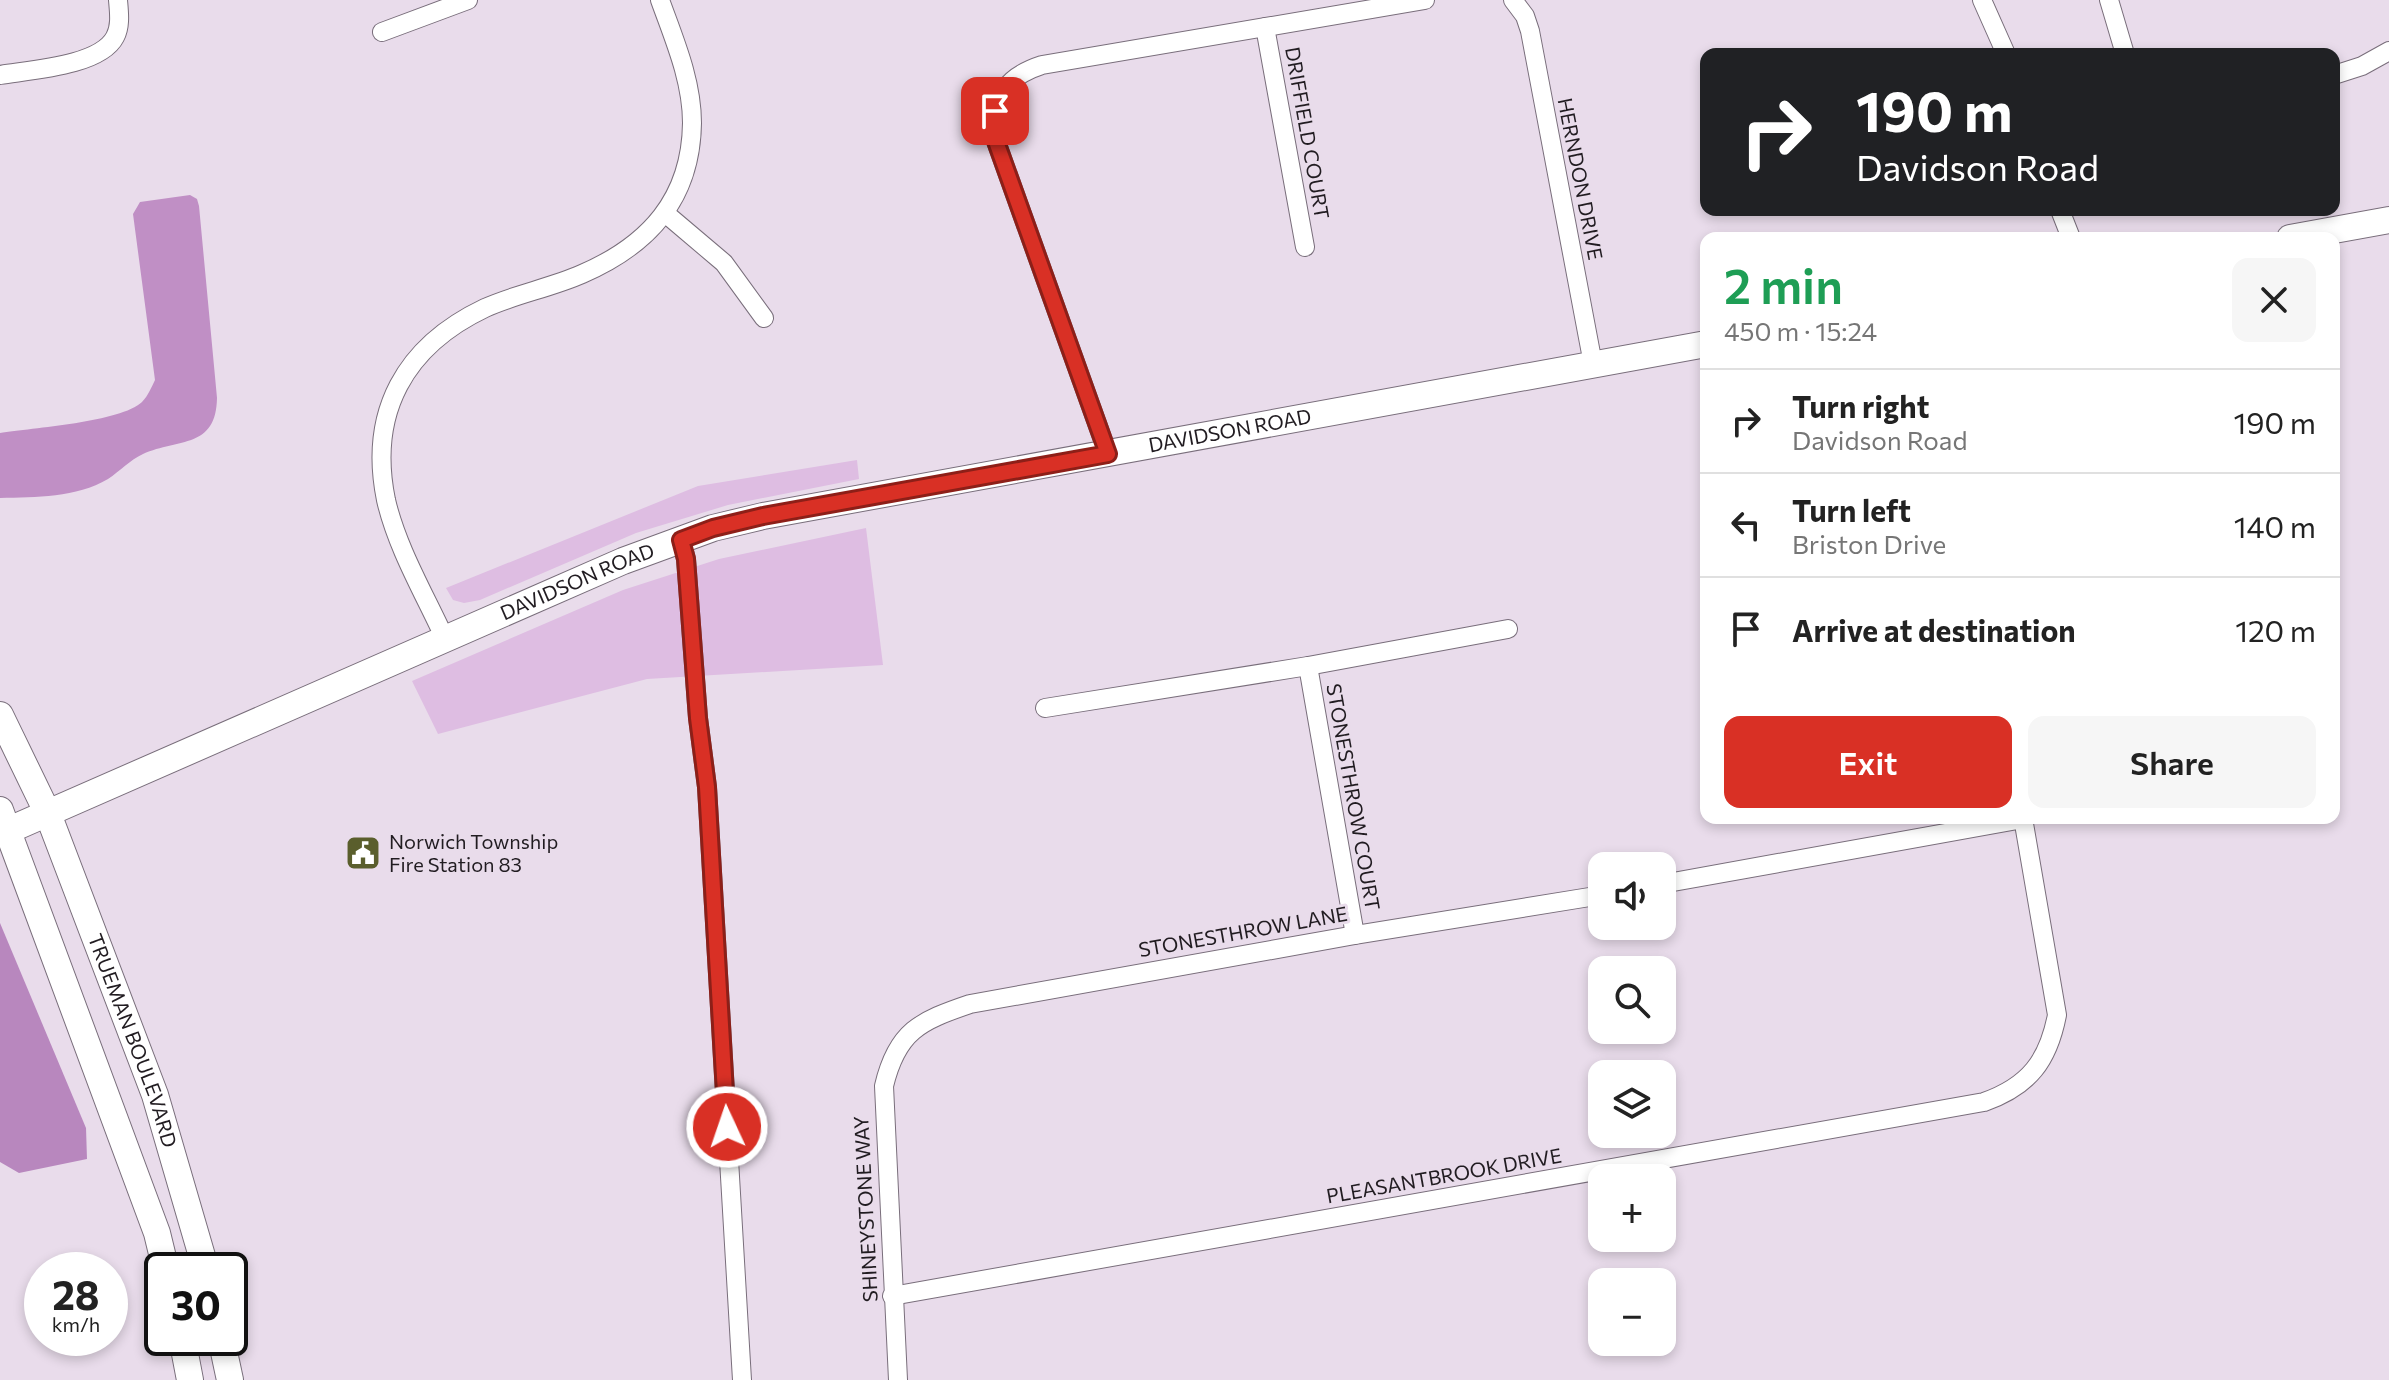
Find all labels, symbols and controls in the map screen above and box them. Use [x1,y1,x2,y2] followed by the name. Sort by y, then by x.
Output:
[1281,45,1335,221] street label: DRIFFIELD COURT
[1856,75,2013,144] text: 190 m
[961,77,1029,145] pin
[1724,80,1828,184] icon: right
[973,89,1017,133] icon: arrive
[1553,96,1608,262] street label: HERNDON DRIVE
[1856,144,2099,188] text: Davidson Road
[1724,255,1843,314] text: 2 min
[2232,258,2316,342] button: close
[1724,315,1877,346] text: 450 m · 15:24
[1792,387,1929,424] text: Turn right
[1724,399,1768,443] icon: right
[1146,403,1313,456] street label: DAVIDSON ROAD
[2233,403,2316,440] text: 190 m
[1792,424,1967,455] text: Davidson Road
[1792,491,1911,528] text: Turn left
[1724,503,1768,547] icon: left
[2234,507,2316,544] text: 140 m
[1792,528,1946,559] text: Briston Drive
[496,538,657,624] street label: DAVIDSON ROAD
[1724,607,1768,651] icon: arrive
[1792,611,2076,648] text: Arrive at destination
[2235,611,2316,648] text: 120 m
[1322,682,1386,912] street label: STONESTHROW COURT
[1724,716,2012,808] button: Exit
[2028,716,2316,808] button: Share
[389,829,558,876] place label: Norwich Township Fire Station 83
[344,834,382,872] public building icon: Norwich Township Fire Station 83
[1588,852,1676,1356] map controls
[1588,852,1676,940] button: sound
[1137,901,1349,961] street label: STONESTHROW LANE
[84,930,183,1150] street label: TRUEMAN BOULEVARD
[1588,956,1676,1044] button: search
[1588,1060,1676,1148] button: layers
[685,1085,769,1169] position arrow
[848,1115,882,1303] street label: SHINEYSTONE WAY
[1324,1143,1563,1208] street label: PLEASANTBROOK DRIVE
[1588,1164,1676,1252] button: +
[144,1252,248,1356] speed limit sign: 30
[1588,1268,1676,1356] button: −
[52,1269,100,1318] text: 28
[52,1312,100,1336] text: km/h

